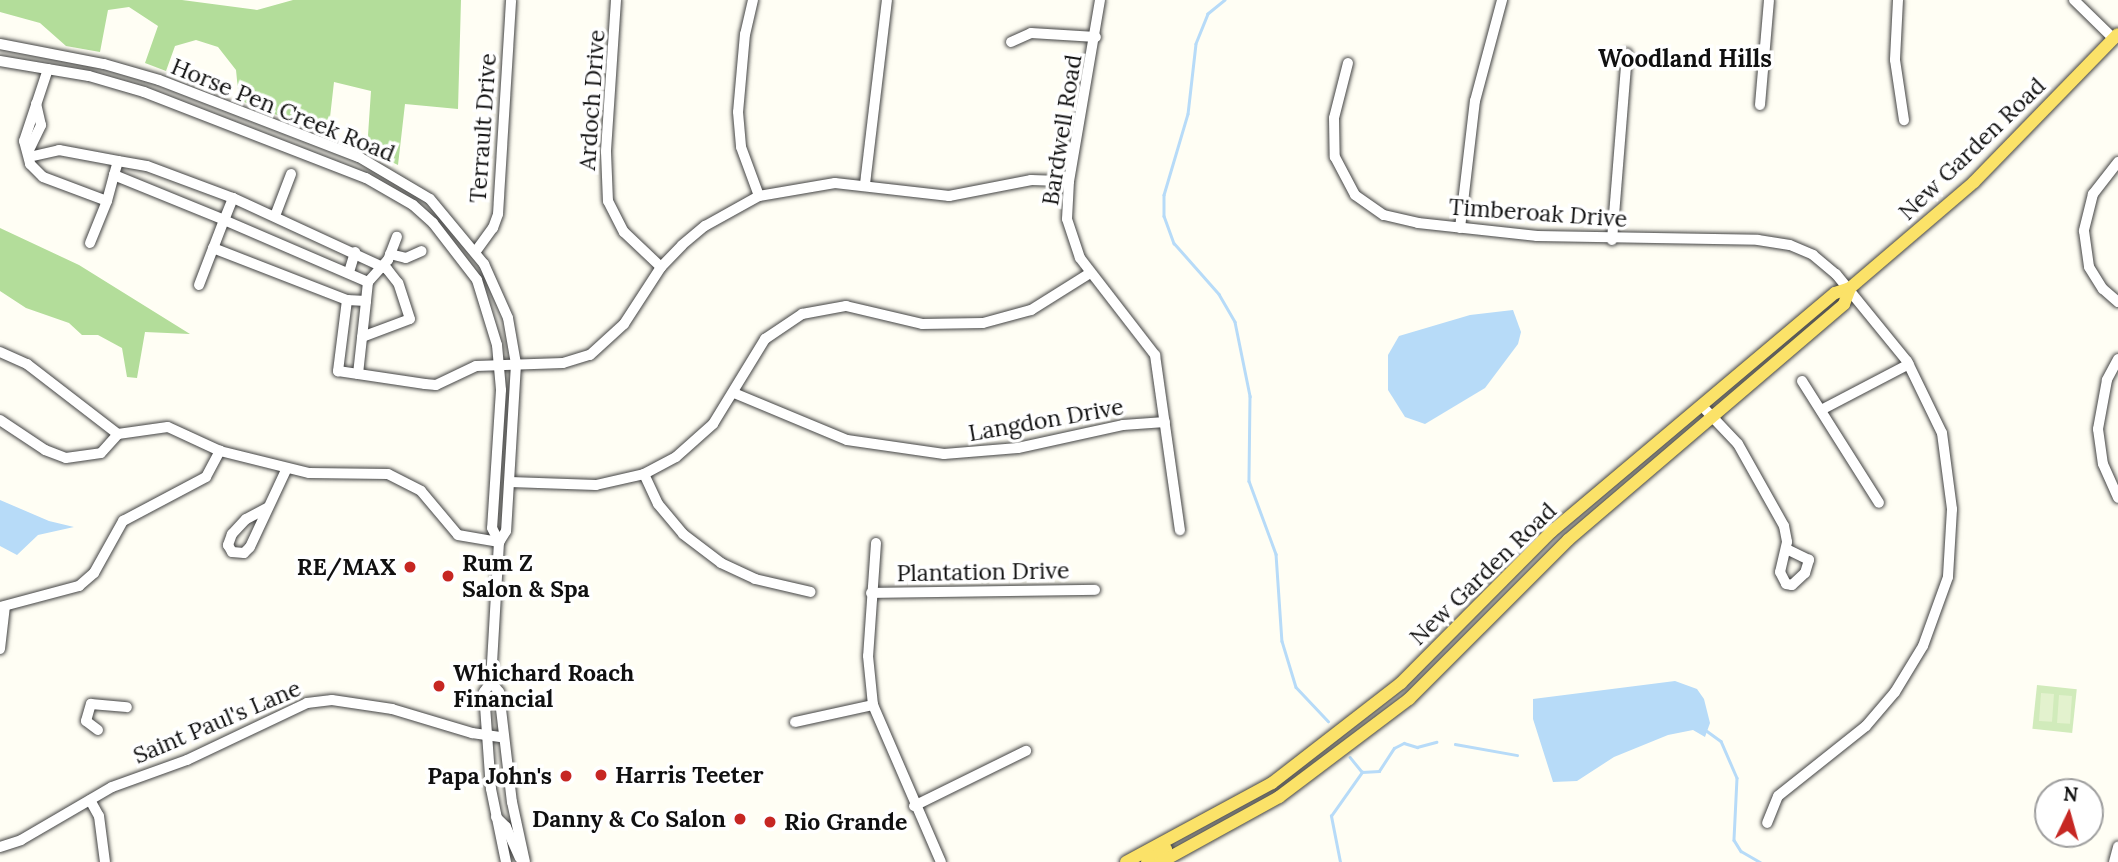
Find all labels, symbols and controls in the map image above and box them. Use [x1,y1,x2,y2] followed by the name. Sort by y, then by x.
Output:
[573,29,611,171] street label: Ardoch Drive
[1598,45,1772,73] district label: Woodland Hills
[464,52,502,204] street label: Terrault Drive
[167,53,399,167] street label: Horse Pen Creek Road
[1036,53,1088,207] street label: Bardwell Road
[1893,72,2051,226] street label: New Garden Road
[1448,193,1628,233] street label: Timberoak Drive
[966,393,1126,447] street label: Langdon Drive
[1404,497,1562,651] street label: New Garden Road
[462,549,590,603] place label: Rum Z Salon & Spa
[297,553,396,581] place label: RE/MAX
[896,557,1070,587] street label: Plantation Drive
[402,559,418,575] marker: RE/MAX
[440,568,456,584] marker: Rum Z Salon & Spa
[453,659,634,713] place label: Whichard Roach Financial
[129,674,305,770] street label: Saint Paul's Lane
[431,678,447,694] marker: Whichard Roach Financial
[615,761,764,789] place label: Harris Teeter
[427,762,552,790] place label: Papa John's
[593,767,609,783] marker: Harris Teeter
[558,768,574,784] marker: Papa John's
[2034,778,2104,848] north arrow
[2062,781,2079,807] text: N
[532,805,726,833] place label: Danny & Co Salon
[784,808,907,836] place label: Rio Grande
[732,811,748,827] marker: Danny & Co Salon
[762,814,778,830] marker: Rio Grande

